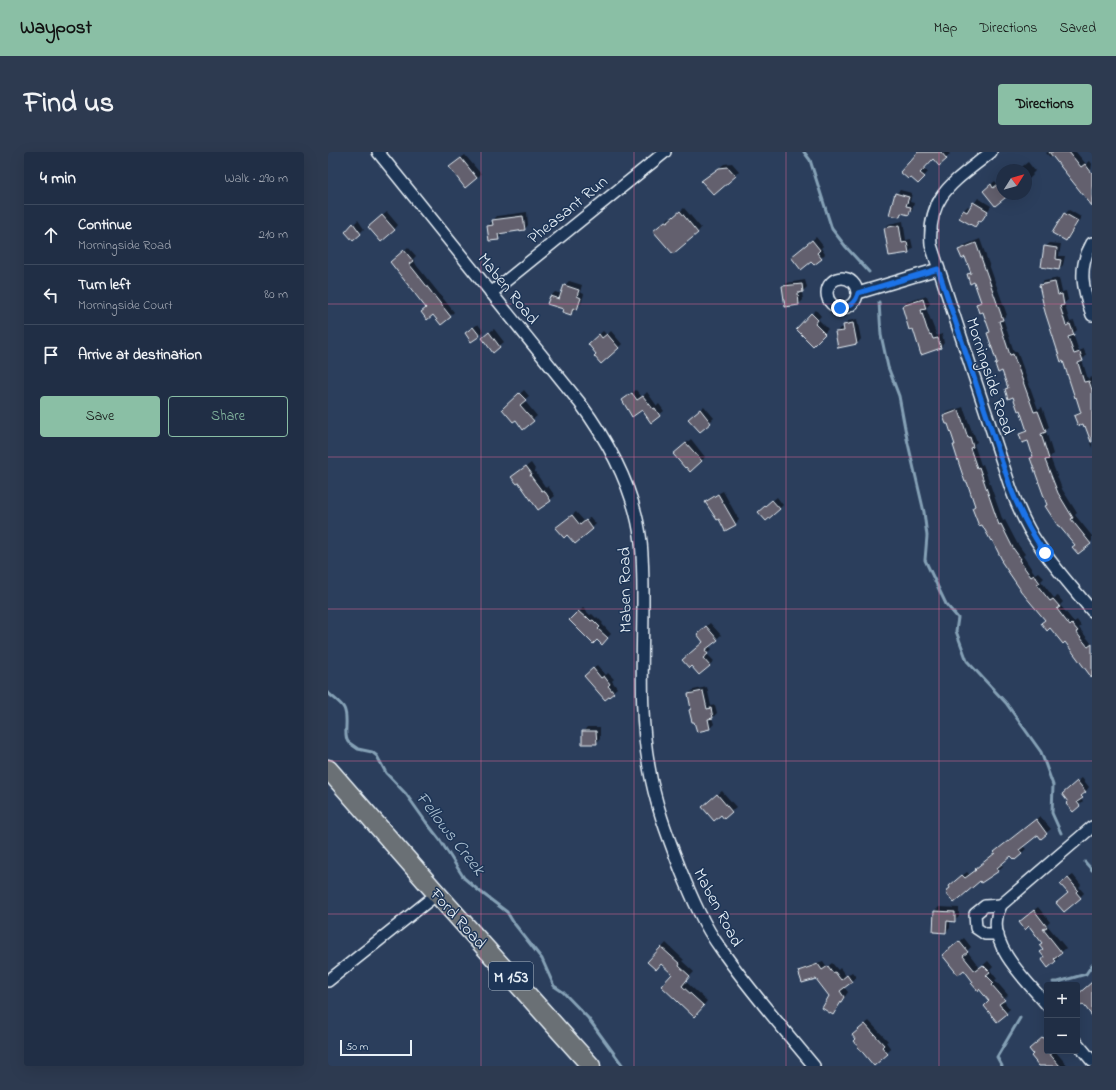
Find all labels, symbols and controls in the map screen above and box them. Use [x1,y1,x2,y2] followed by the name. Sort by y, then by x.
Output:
[20,15,92,42] text: Waypost
[934,18,957,39] text: Map
[979,18,1037,39] text: Directions
[1059,18,1096,39] text: Saved
[24,84,114,125] text: Find us
[998,84,1092,125] button: Directions
[996,164,1032,200] north arrow
[40,166,76,191] text: 4 min
[224,169,288,188] text: Walk · 290 m
[522,170,614,251] street label: Pheasant Run
[78,214,132,236] text: Continue
[40,224,62,246] icon: ahead
[258,225,288,244] text: 210 m
[78,236,171,255] text: Morningside Road
[471,248,545,330] street label: Maben Road
[78,274,131,296] text: Turn left
[40,284,62,306] icon: left
[264,285,288,304] text: 80 m
[78,296,173,315] text: Morningside Court
[831,299,849,317] route end
[957,315,1020,439] street label: Morningside Road
[40,344,62,366] icon: arrive
[78,344,202,366] text: Arrive at destination
[40,396,160,437] button: Save
[168,396,288,437] button: Share
[1036,544,1054,562] route start
[612,546,639,633] street label: Maben Road
[408,787,491,883] water label: Fellows Creek
[687,864,749,952] street label: Maben Road
[423,882,492,955] street label: Ford Road
[489,962,533,990] road number: M 153
[1044,982,1080,1054] map controls
[1044,982,1080,1018] button: +
[1044,1018,1080,1054] button: −
[340,1038,412,1057] scale bar
[346,1039,368,1055] text: 50 m

